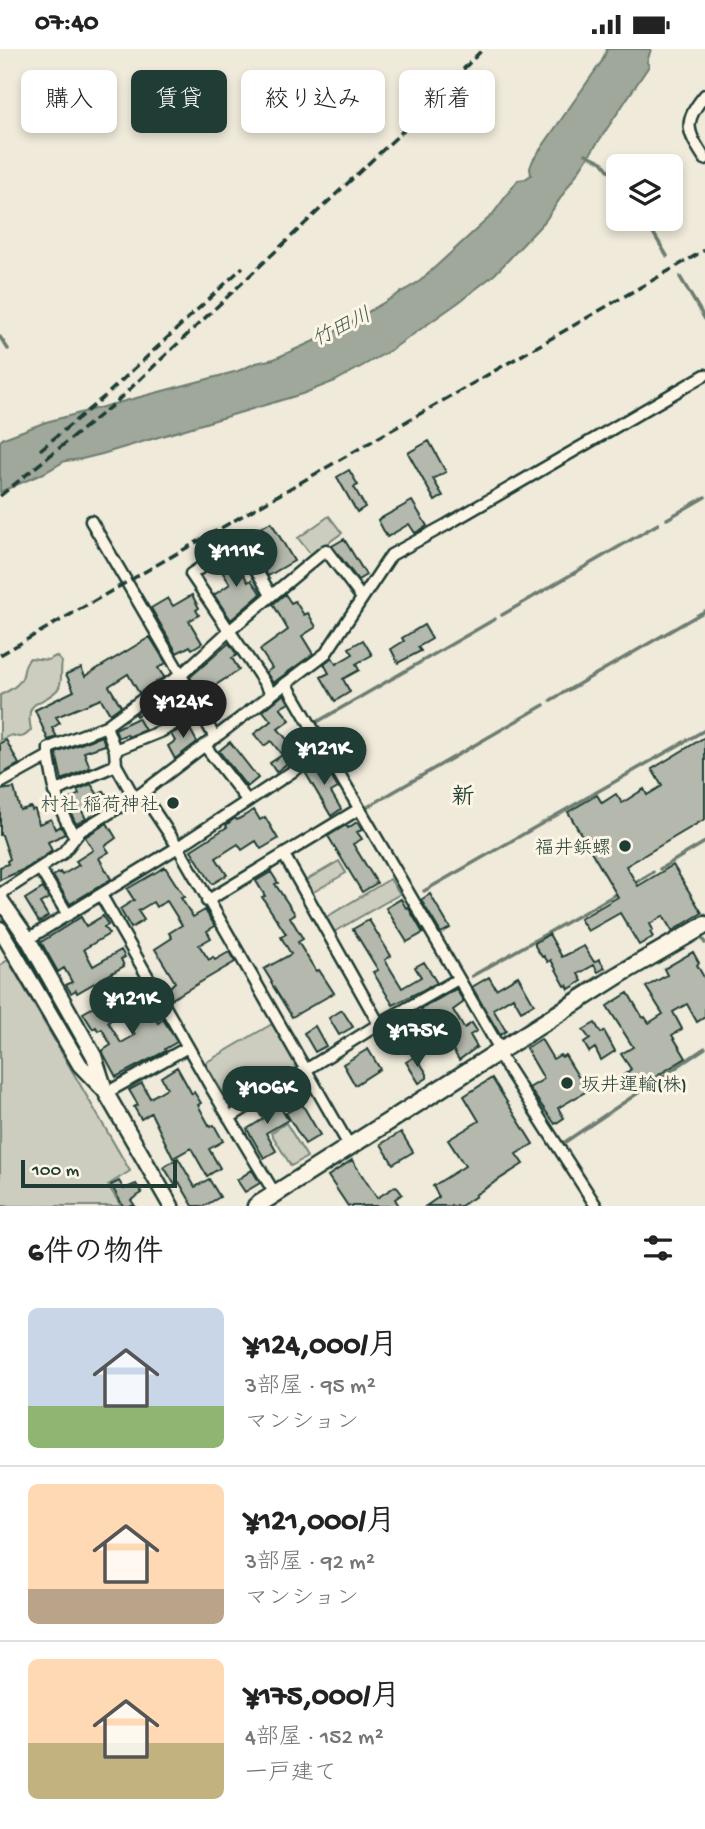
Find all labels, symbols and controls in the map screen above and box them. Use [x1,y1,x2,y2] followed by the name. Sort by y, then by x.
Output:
[35,9,99,40] text: 07:40
[21,70,117,133] chip: 購入
[131,70,227,133] chip: 賃貸
[241,70,385,133] chip: 絞り込み
[399,70,495,133] chip: 新着
[606,154,683,231] map controls
[606,154,683,231] button: layers
[308,303,376,354] water label: 竹田川
[187,529,285,589] pin: ¥111K
[210,538,262,565] text: ¥111K
[134,681,232,740] pin: ¥124K
[156,689,210,716] text: ¥124K
[275,727,373,787] pin: ¥121K
[297,736,351,763] text: ¥121K
[452,784,475,812] district label: 新
[41,794,159,818] place label: 村社 稲荷神社
[165,795,181,811] marker: 村社 稲荷神社
[535,837,611,861] place label: 福井鋲螺
[617,838,633,854] marker: 福井鋲螺
[83,977,181,1037] pin: ¥121K
[105,986,159,1013] text: ¥121K
[368,1009,466,1069] pin: ¥175K
[389,1018,445,1045] text: ¥175K
[218,1067,316,1126] pin: ¥106K
[581,1074,687,1098] place label: 坂井運輸(株)
[238,1075,296,1102] text: ¥106K
[559,1075,575,1091] marker: 坂井運輸(株)
[21,1157,177,1189] scale bar
[32,1160,79,1183] text: 100 m
[639,1229,677,1267] icon: filters
[28,1237,163,1272] text: 6件の物件
[245,1330,398,1365] text: ¥124,000/月
[84,1336,168,1420] icon: home
[245,1374,376,1401] text: 3部屋 · 95 m²
[245,1410,359,1437] text: マンション
[245,1506,396,1541] text: ¥121,000/月
[84,1512,168,1596] icon: home
[245,1550,375,1577] text: 3部屋 · 92 m²
[245,1586,359,1613] text: マンション
[245,1681,400,1716] text: ¥175,000/月
[84,1687,168,1771] icon: home
[245,1725,384,1752] text: 4部屋 · 152 m²
[245,1761,337,1788] text: 一戸建て

